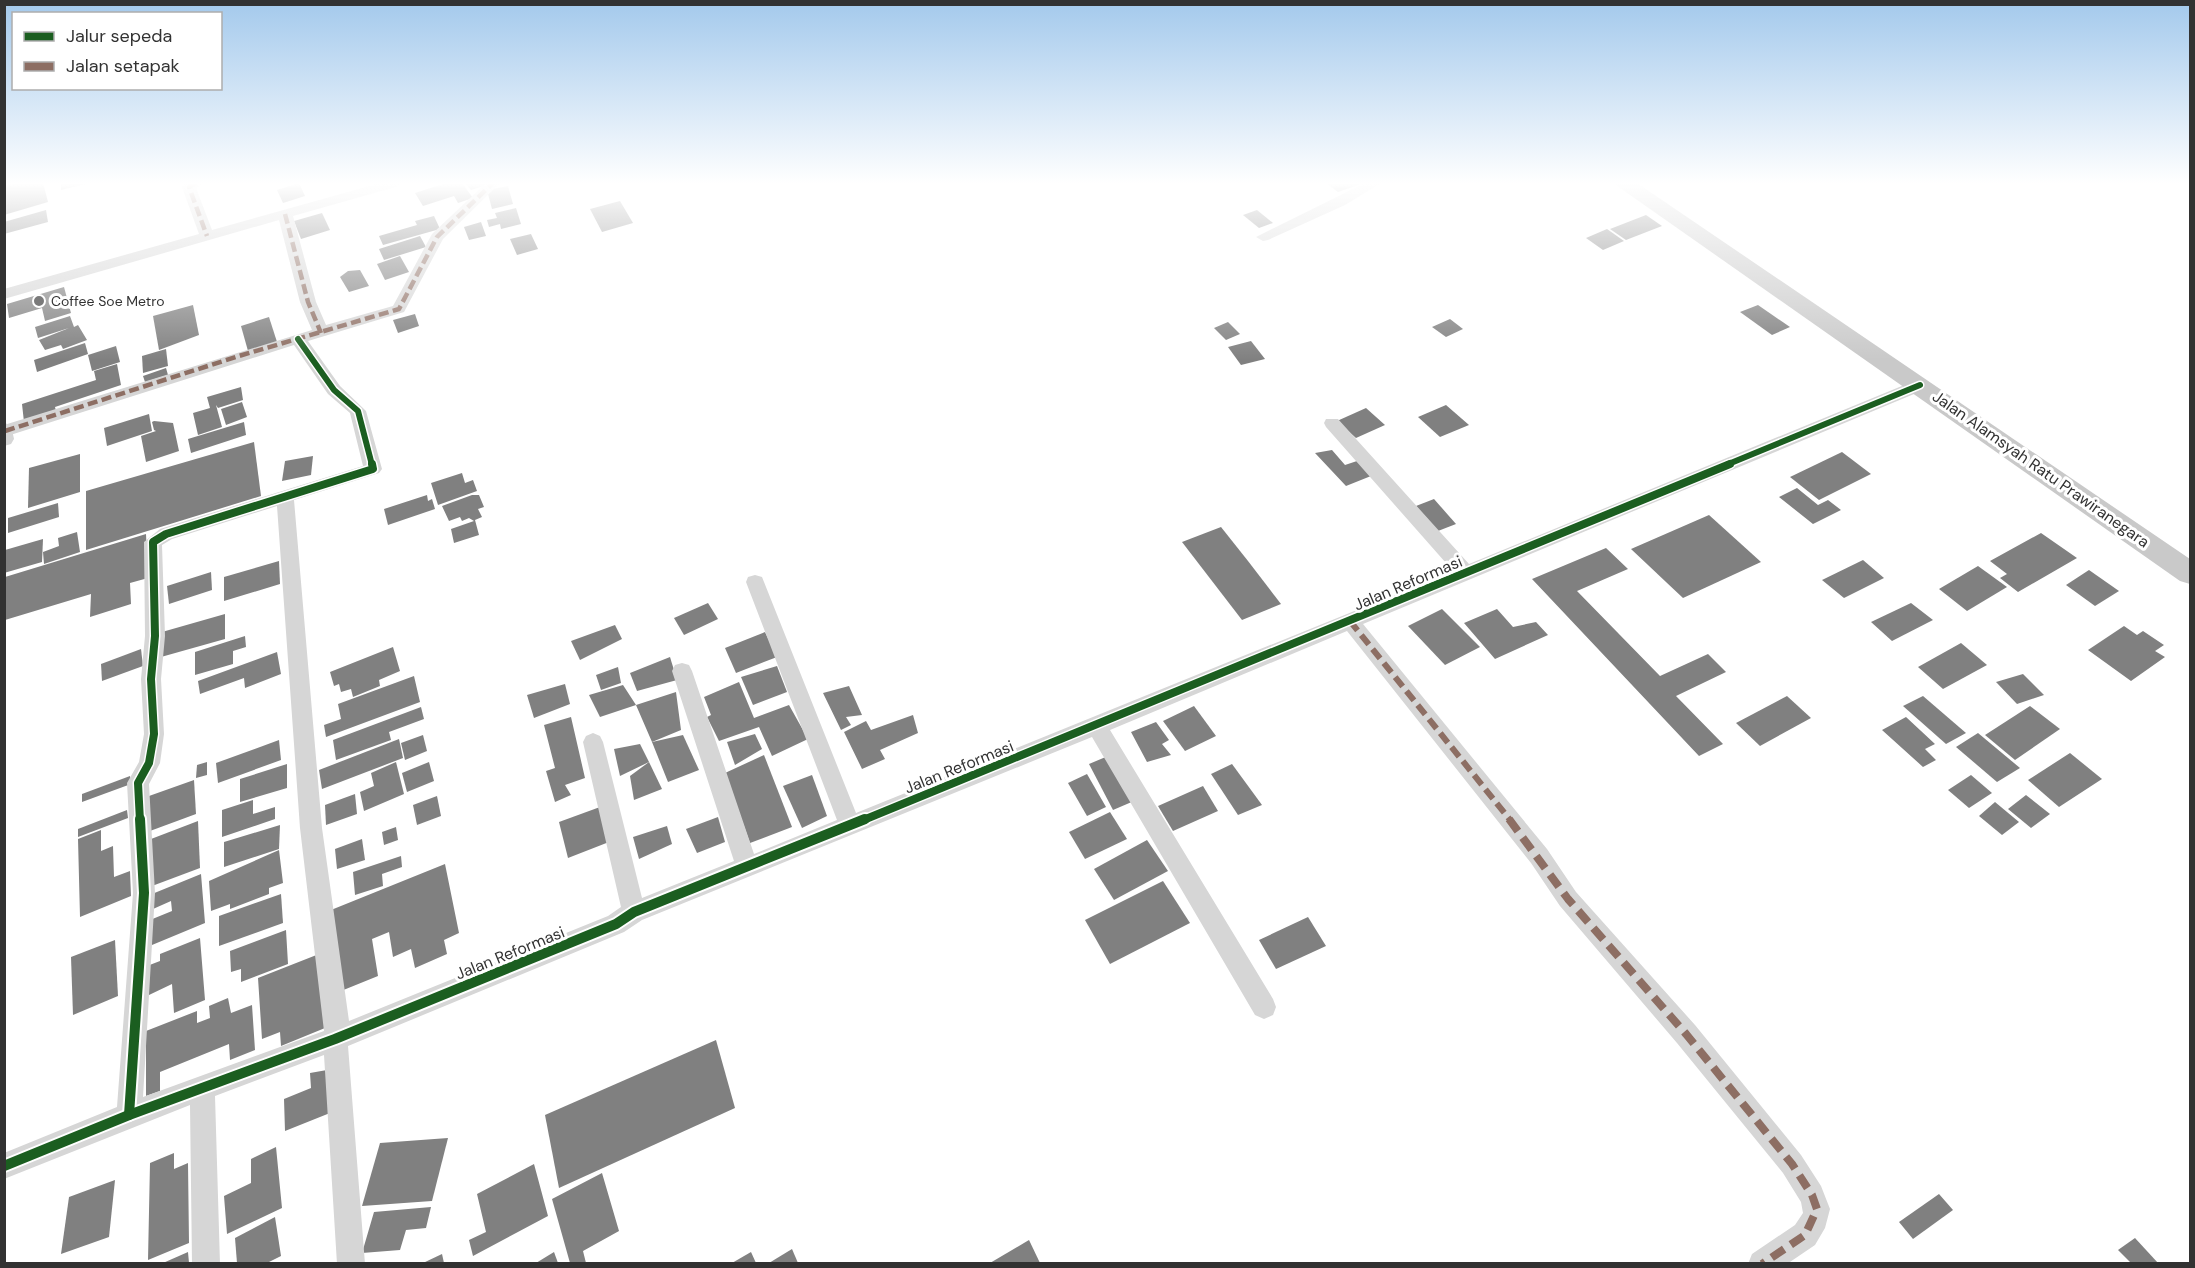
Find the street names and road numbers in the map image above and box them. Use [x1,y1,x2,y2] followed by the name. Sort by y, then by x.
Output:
[1928,386,2154,552] street label: Jalan Alamsyah Ratu Prawiranegara
[1351,551,1465,615] street label: Jalan Reformasi
[901,736,1017,798] street label: Jalan Reformasi
[452,922,568,984] street label: Jalan Reformasi

